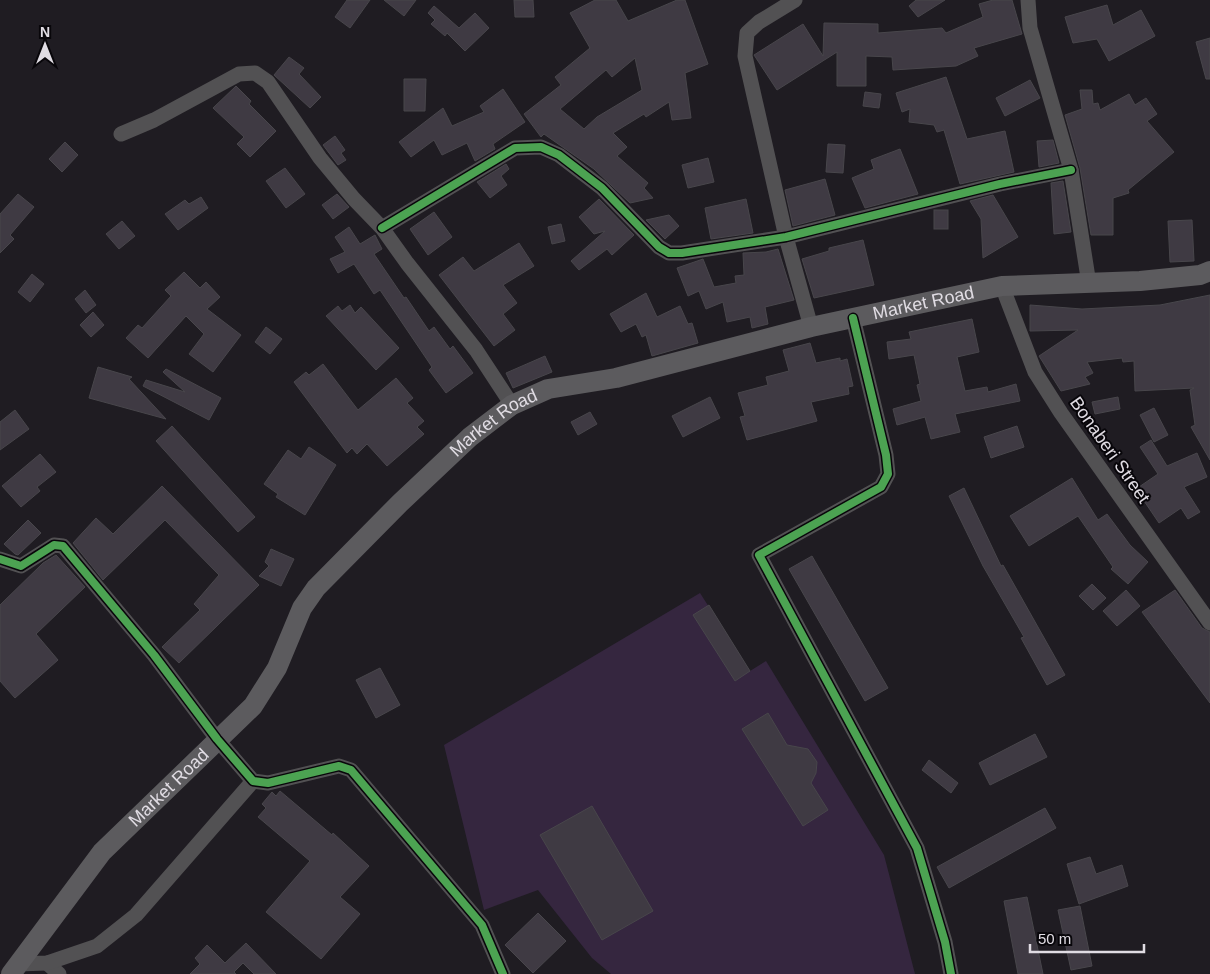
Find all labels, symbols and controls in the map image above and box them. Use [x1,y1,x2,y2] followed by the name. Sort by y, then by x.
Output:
[20,20,70,70] north arrow
[40,24,50,40] text: N
[871,282,976,323] street label: Market Road
[446,385,540,461] street label: Market Road
[1066,393,1154,507] street label: Bonaberi Street
[125,744,213,831] street label: Market Road
[1030,922,1144,954] scale bar
[1038,930,1071,947] text: 50 m

